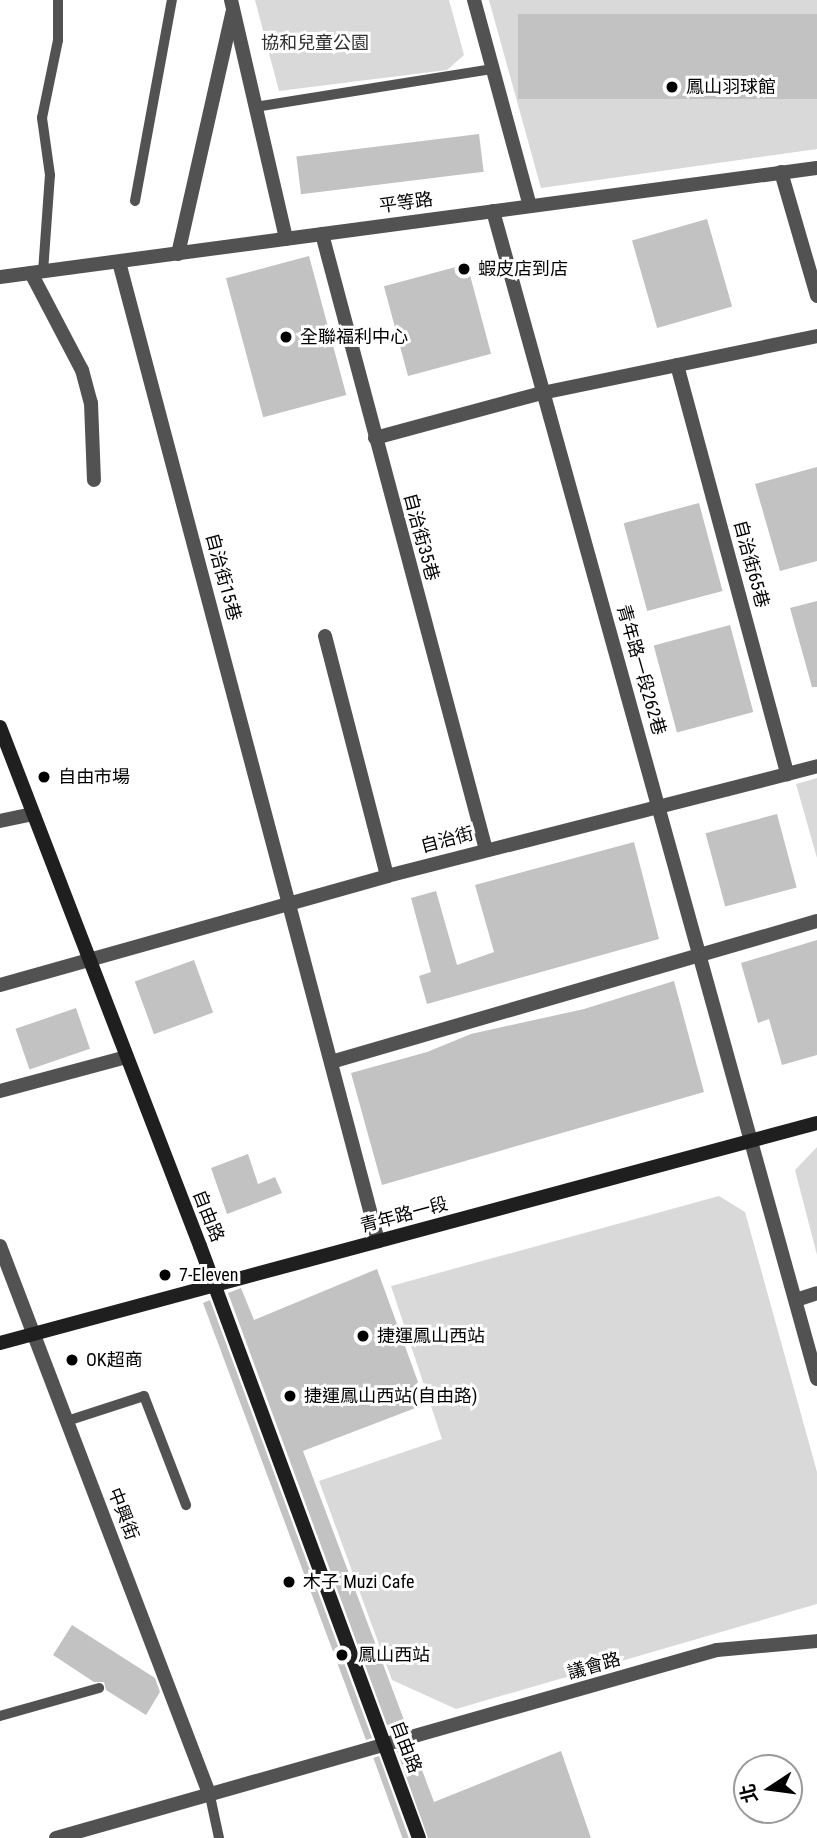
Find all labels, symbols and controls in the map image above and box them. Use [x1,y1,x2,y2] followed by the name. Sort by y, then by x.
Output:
[261,32,369,54] park label: 協和兒童公園
[686,76,776,98] place label: 鳳山羽球館
[664,79,680,95] marker: 鳳山羽球館
[378,189,434,217] street label: 平等路
[478,258,568,280] place label: 蝦皮店到店
[456,261,472,277] marker: 蝦皮店到店
[300,326,408,348] place label: 全聯福利中心
[278,329,294,345] marker: 全聯福利中心
[399,491,443,583] street label: 自治街35巷
[729,518,773,610] street label: 自治街65巷
[201,531,245,623] street label: 自治街15巷
[612,602,670,738] street label: 青年路一段262巷
[58,766,130,788] place label: 自由市場
[36,769,52,785] marker: 自由市場
[418,823,476,857] street label: 自治街
[188,1187,228,1245] street label: 自由路
[358,1193,450,1237] street label: 青年路一段
[179,1264,238,1286] place label: 7-Eleven
[157,1267,173,1283] marker: 7-Eleven
[377,1325,485,1347] place label: 捷運鳳山西站
[355,1328,371,1344] marker: 捷運鳳山西站
[86,1349,143,1371] place label: OK超商
[64,1352,80,1368] marker: OK超商
[304,1385,477,1407] place label: 捷運鳳山西站(自由路)
[282,1388,298,1404] marker: 捷運鳳山西站(自由路)
[103,1485,143,1543] street label: 中興街
[303,1571,414,1593] place label: 木子 Muzi Cafe
[281,1574,297,1590] marker: 木子 Muzi Cafe
[358,1644,430,1666] place label: 鳳山西站
[332,1645,352,1665] marker: 鳳山西站
[565,1648,623,1684] street label: 議會路
[386,1718,426,1776] street label: 自由路
[733,1754,803,1824] north arrow
[736,1782,762,1805] text: 北

